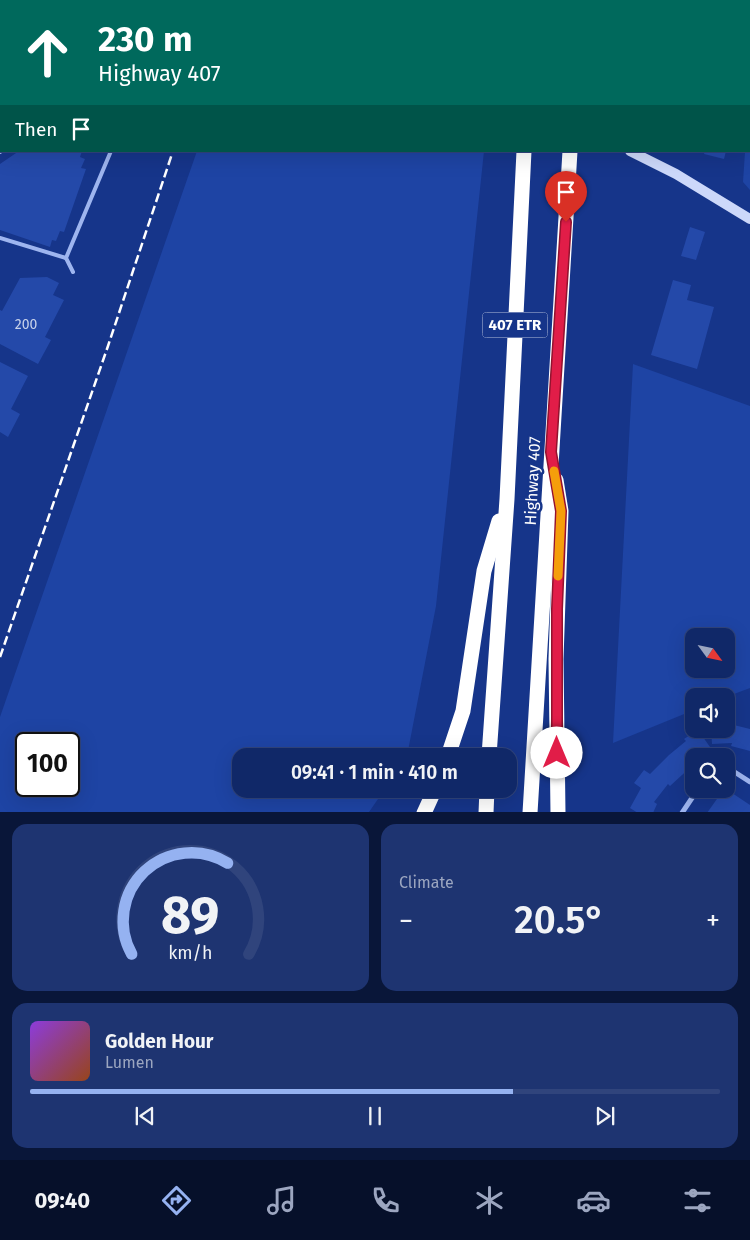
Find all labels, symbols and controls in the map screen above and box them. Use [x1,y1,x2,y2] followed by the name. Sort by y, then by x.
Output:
[98,18,192,60] text: 230 m
[15,20,80,85] icon: ahead
[98,60,221,87] text: Highway 407
[67,115,95,143] icon: arrive
[15,118,57,141] text: Then
[545,171,587,222] pin
[552,178,580,206] icon: arrive
[482,312,548,338] road number: 407 ETR
[15,316,37,333] house number: 200
[521,436,544,526] street label: Highway 407
[685,628,735,678] north arrow
[685,628,735,798] map controls
[685,688,735,738] button: sound
[530,726,582,778] position arrow
[15,732,80,797] speed limit sign: 100
[685,748,735,798] button: search
[291,761,458,784] text: 09:41 · 1 min · 410 m
[399,873,454,892] text: Climate
[161,884,220,947] text: 89
[514,897,605,943] text: 20.5°
[399,904,413,937] text: −
[706,904,720,937] text: +
[168,942,213,964] text: km/h
[105,1030,214,1053] text: Golden Hour
[105,1053,154,1072] text: Lumen
[131,1102,159,1130] icon: previous
[361,1102,389,1130] icon: pause
[591,1102,619,1130] icon: next
[159,1183,194,1218] icon: directions
[264,1183,299,1218] icon: music
[368,1183,403,1218] icon: phone
[472,1183,507,1218] icon: climate
[576,1183,611,1218] icon: car
[680,1183,715,1218] icon: filters
[35,1187,90,1214] text: 09:40

